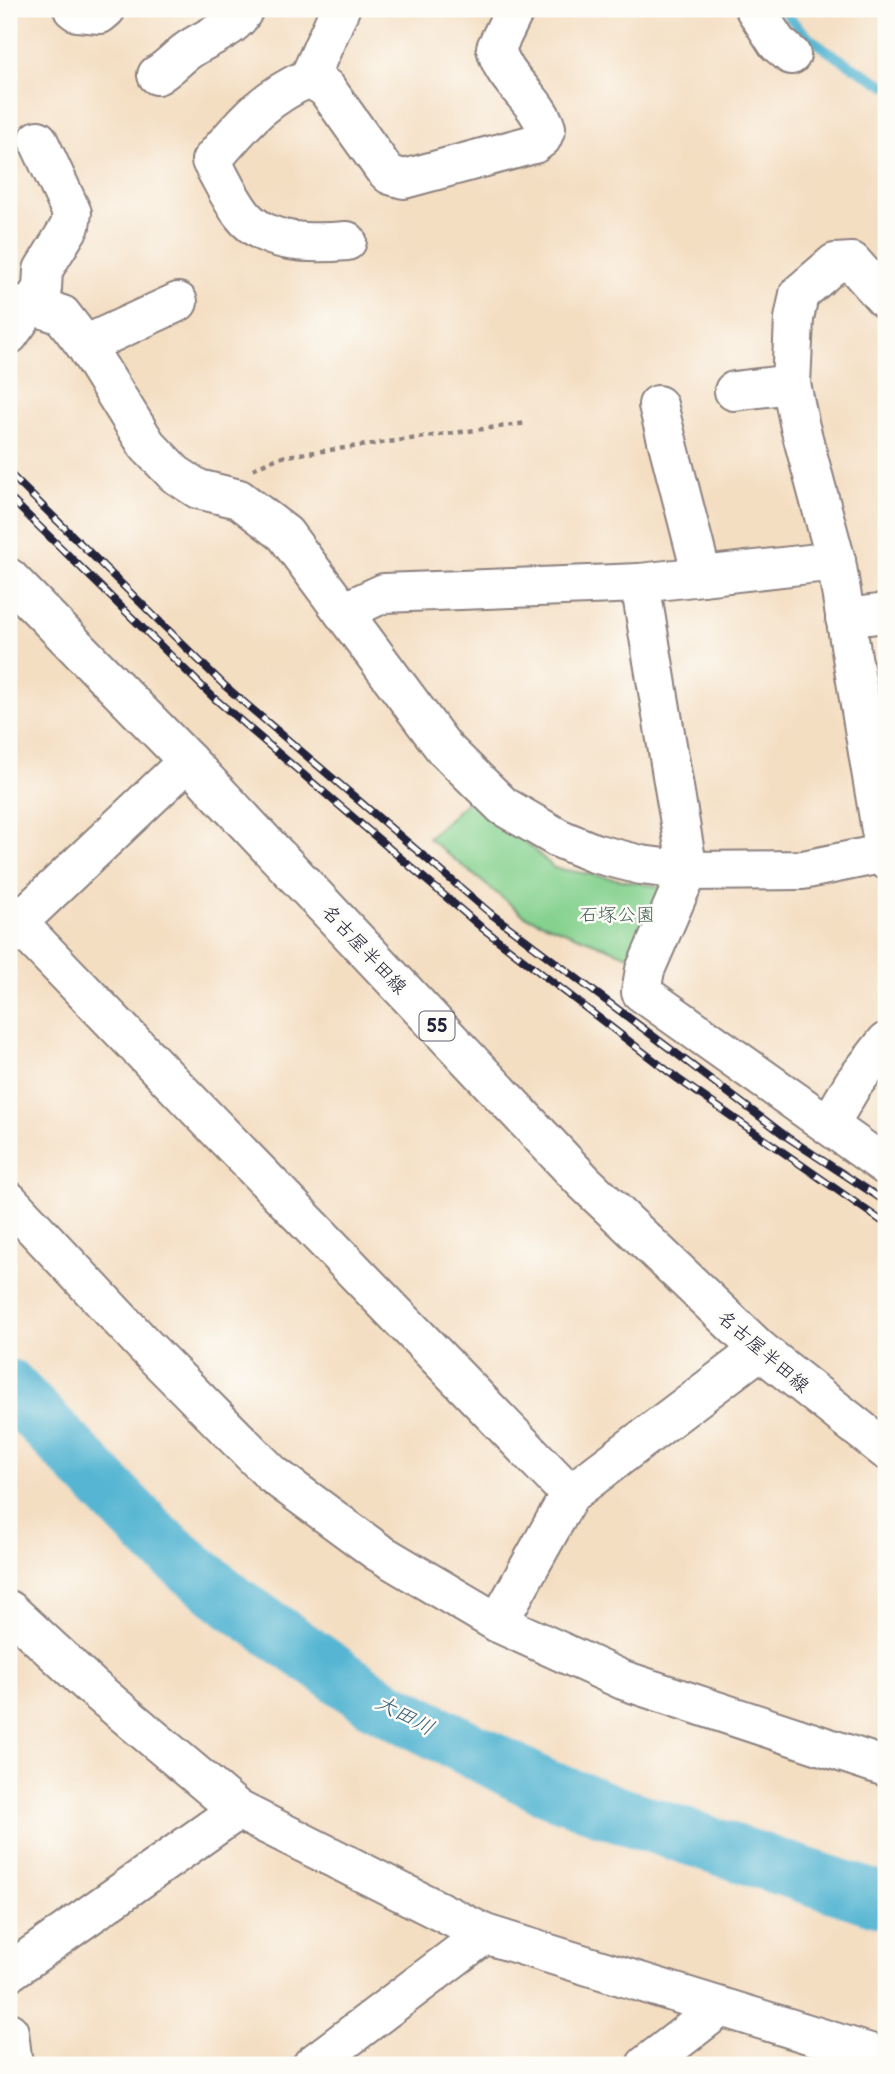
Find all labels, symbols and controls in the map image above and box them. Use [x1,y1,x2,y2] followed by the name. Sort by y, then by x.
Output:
[317,900,411,1000] street label: 名古屋半田線
[579,904,655,927] park label: 石塚公園
[420,1012,454,1041] road number: 55
[712,1306,814,1398] street label: 名古屋半田線
[371,1690,438,1741] water label: 大田川

